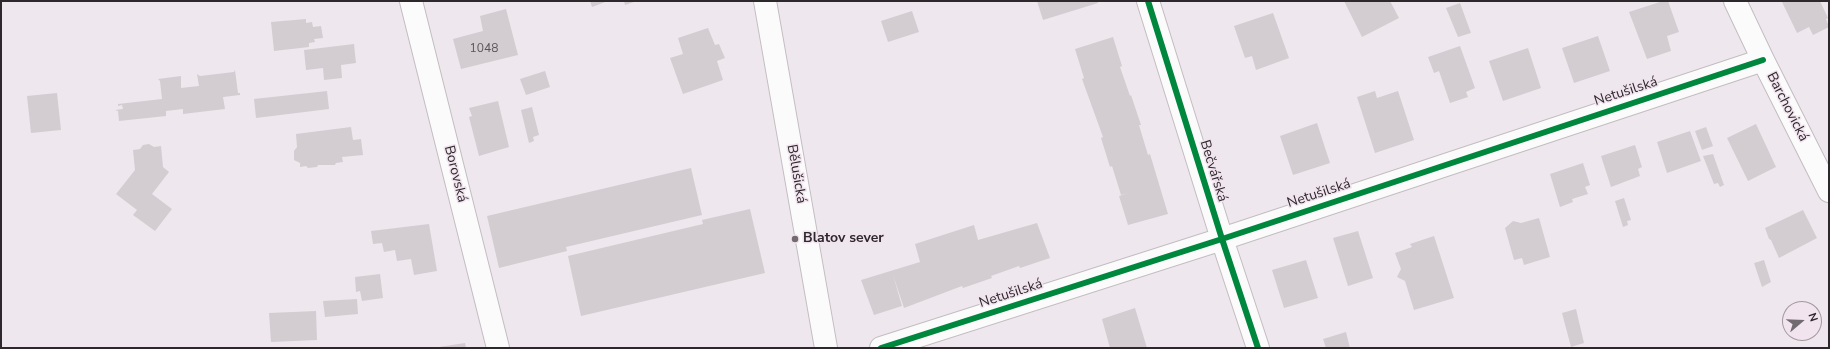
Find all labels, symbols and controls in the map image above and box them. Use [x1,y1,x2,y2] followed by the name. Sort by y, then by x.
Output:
[470,42,498,56] house number: 1048
[1762,70,1812,144] street label: Barchovická
[1592,74,1660,110] street label: Netušilská
[1196,138,1230,204] street label: Bečvářská
[783,143,809,205] street label: Bělušická
[440,144,470,204] street label: Borovská
[1285,176,1353,212] street label: Netušilská
[803,231,884,247] place label: Blatov sever
[790,234,800,244] marker: Blatov sever
[977,276,1045,312] street label: Netušilská
[1782,301,1822,341] north arrow
[1804,311,1821,324] text: N

